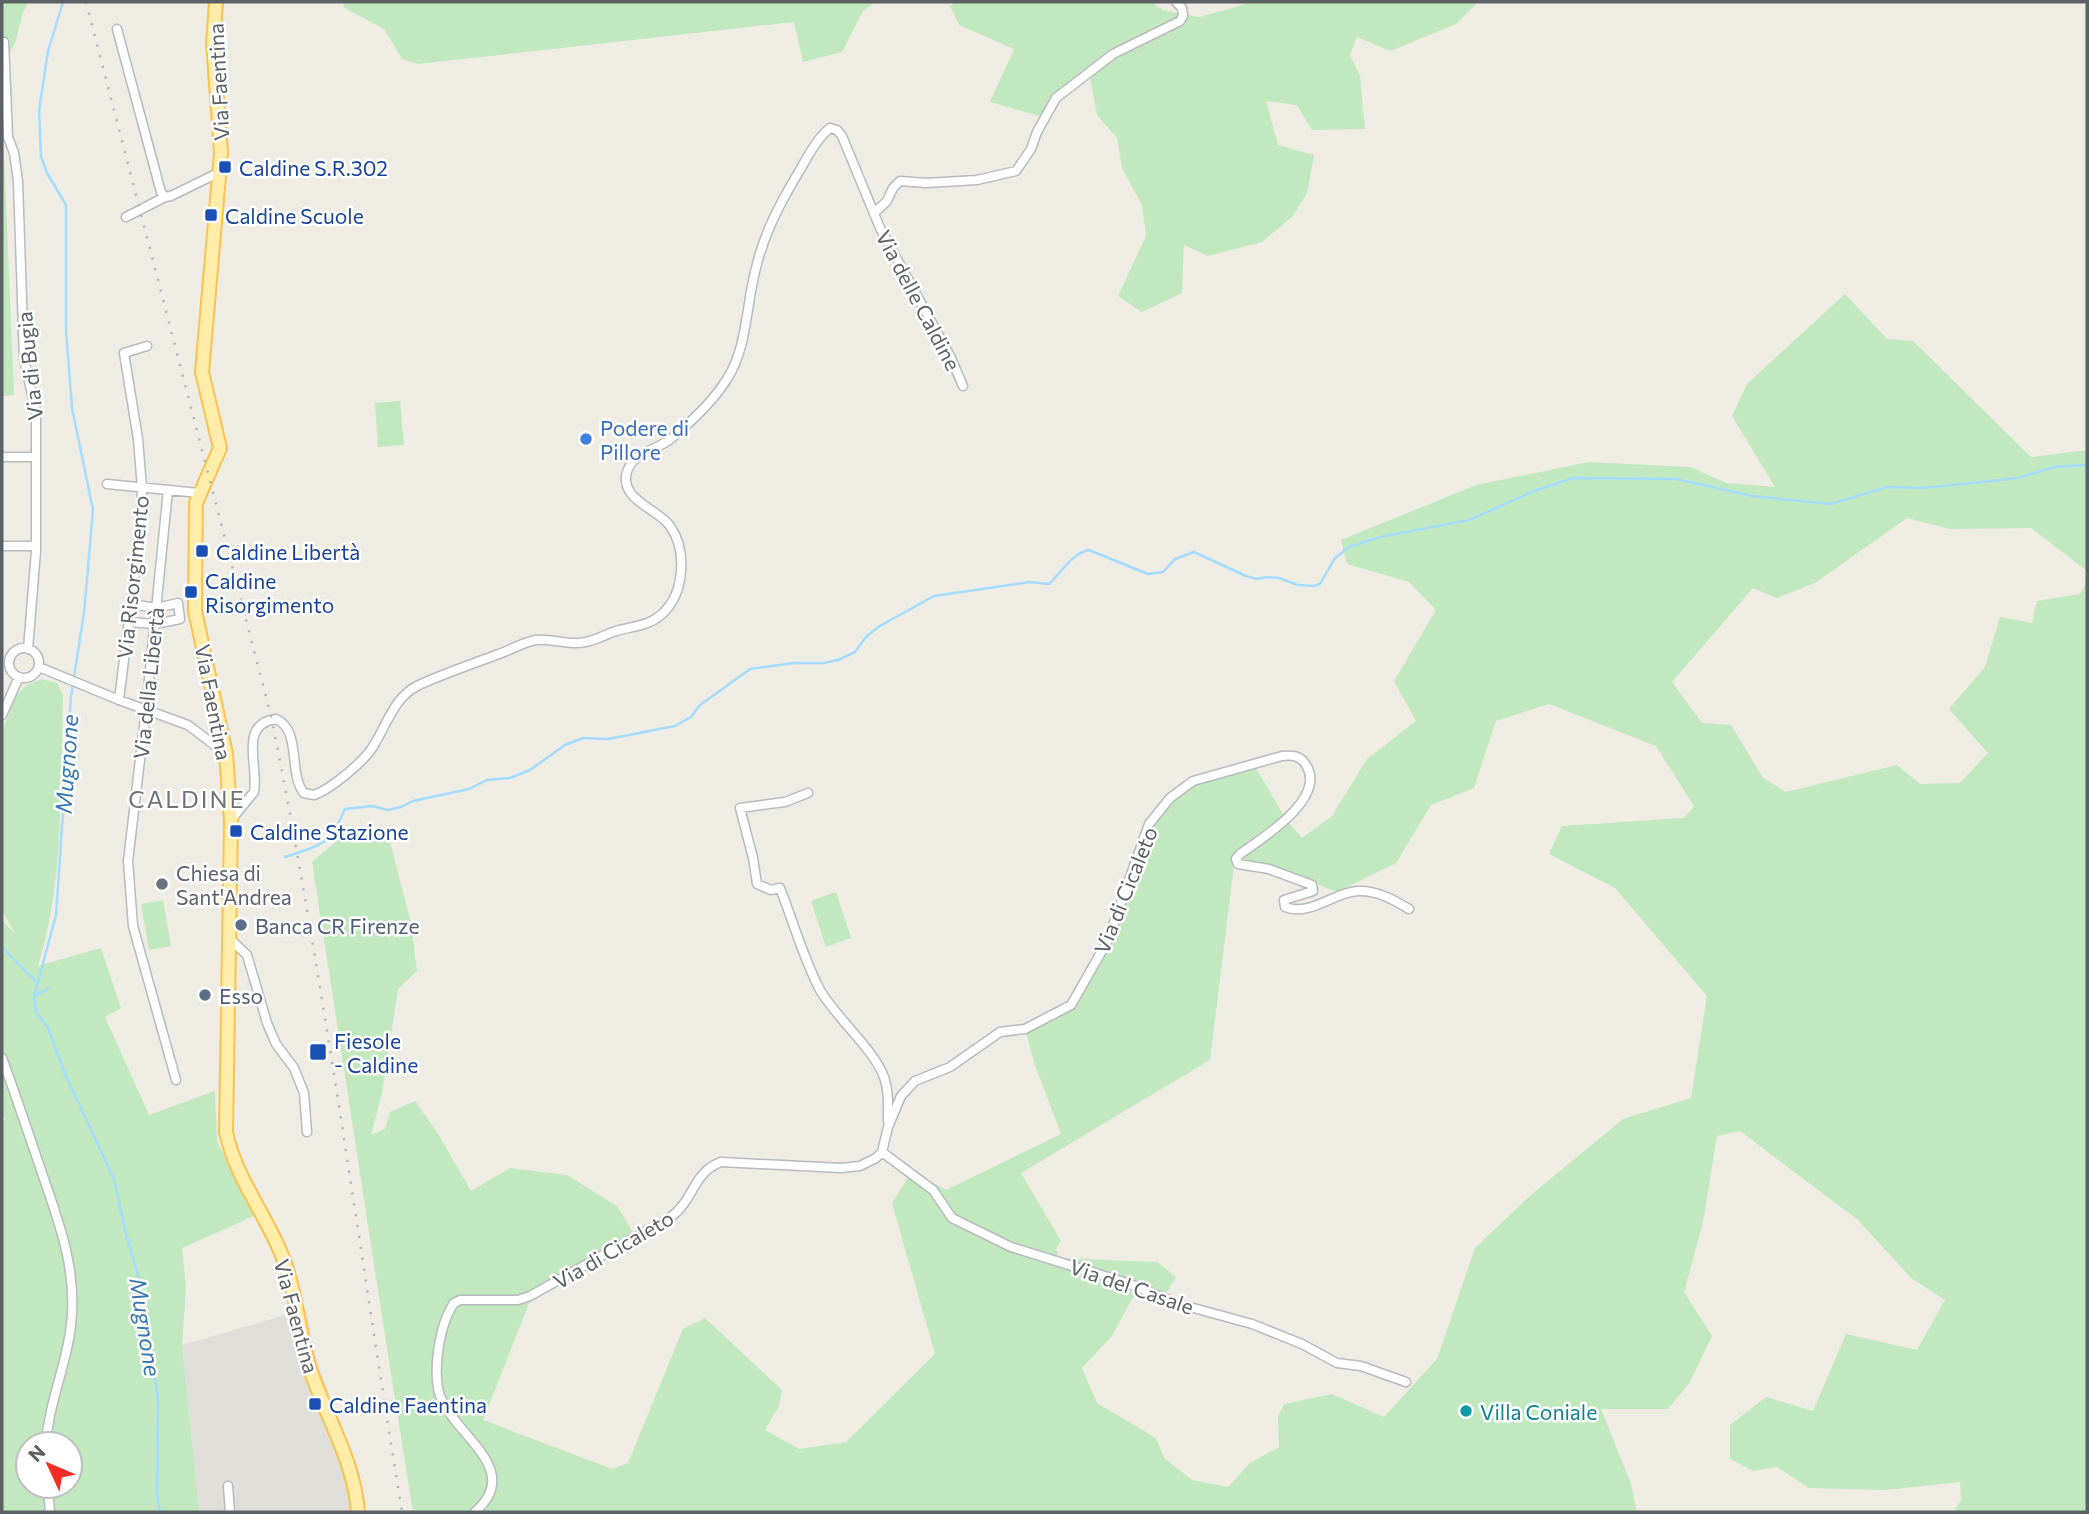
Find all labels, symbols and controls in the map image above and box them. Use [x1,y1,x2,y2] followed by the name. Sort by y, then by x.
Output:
[202,23,234,141] street label: Via Faentina
[239,155,388,180] place label: Caldine S.R.302
[217,159,233,175] marker: Caldine S.R.302
[225,203,364,228] place label: Caldine Scuole
[203,207,219,223] marker: Caldine Scuole
[872,226,966,374] street label: Via delle Caldine
[11,310,47,422] street label: Via di Bugia
[600,415,689,464] place label: Podere di Pillore
[578,431,594,447] marker: Podere di Pillore
[111,494,153,660] street label: Via Risorgimento
[216,539,360,564] place label: Caldine Libertà
[194,543,210,559] marker: Caldine Libertà
[205,568,334,617] place label: Caldine Risorgimento
[183,584,199,600] marker: Caldine Risorgimento
[128,606,168,760] street label: Via della Libertà
[191,642,237,762] street label: Via Faentina
[49,713,83,815] water label: Mugnone
[128,784,246,813] district label: CALDINE
[250,819,409,844] place label: Caldine Stazione
[228,823,244,839] marker: Caldine Stazione
[1088,823,1162,957] street label: Via di Cicaleto
[176,860,292,909] place label: Chiesa di Sant'Andrea
[154,876,170,892] marker: Chiesa di Sant'Andrea
[255,913,420,938] place label: Banca CR Firenze
[233,917,249,933] marker: Banca CR Firenze
[219,983,263,1008] place label: Esso
[197,987,213,1003] marker: Esso
[334,1028,418,1077] place label: Fiesole - Caldine
[308,1042,328,1062] marker: Fiesole - Caldine
[548,1204,678,1294] street label: Via di Cicaleto
[1067,1253,1197,1319] street label: Via del Casale
[270,1256,324,1376] street label: Via Faentina
[124,1276,168,1378] water label: Mugnone
[329,1392,487,1417] place label: Caldine Faentina
[307,1396,323,1412] marker: Caldine Faentina
[1480,1399,1597,1424] place label: Villa Coniale
[1458,1403,1474,1419] marker: Villa Coniale
[14,1430,84,1500] north arrow
[23,1440,50,1466] text: N

